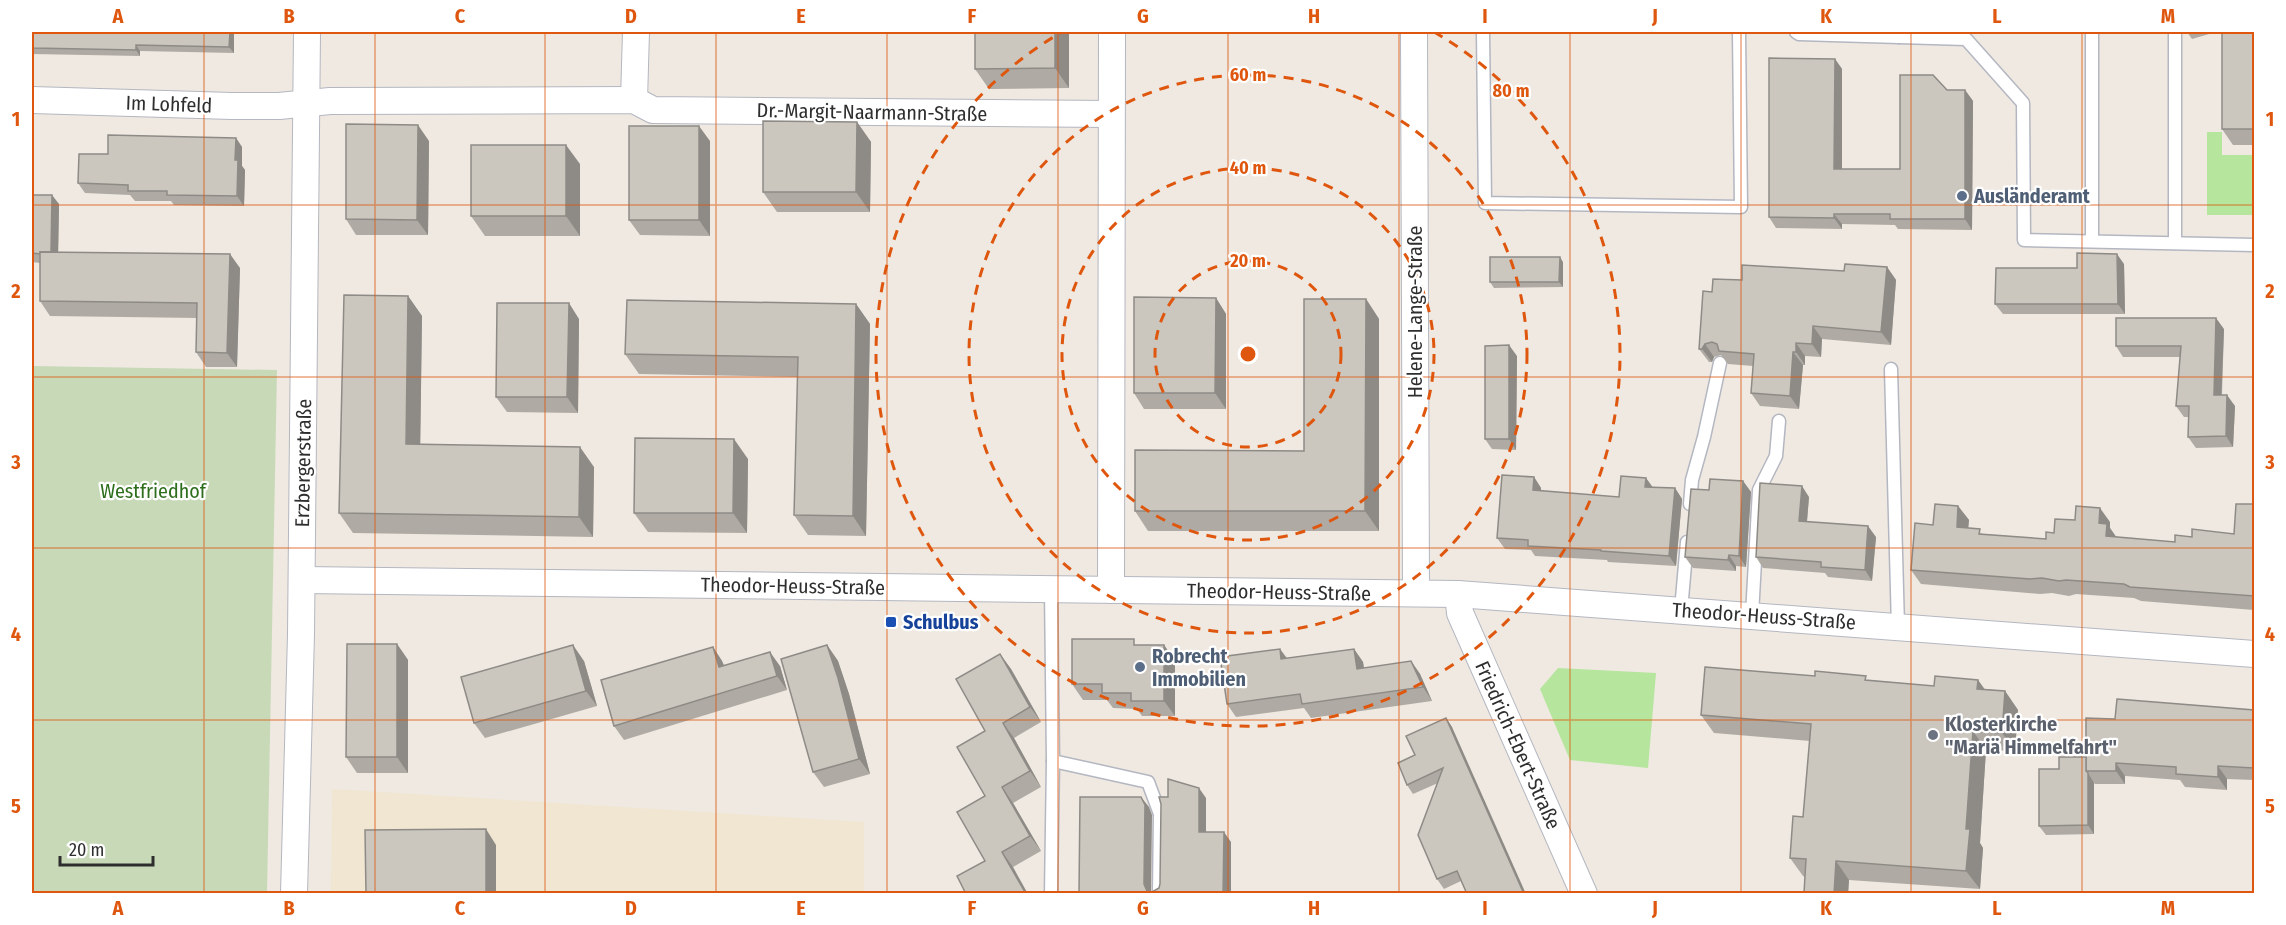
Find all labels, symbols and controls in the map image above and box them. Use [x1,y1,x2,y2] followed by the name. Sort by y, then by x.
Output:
[112,4,125,28] text: A
[283,4,295,28] text: B
[455,4,466,28] text: C
[625,4,637,28] text: D
[796,4,806,28] text: E
[968,4,977,28] text: F
[1137,4,1149,28] text: G
[1308,4,1320,28] text: H
[1482,4,1488,28] text: I
[1651,4,1658,28] text: J
[1820,4,1832,28] text: K
[1992,4,2002,28] text: L
[2161,4,2175,28] text: M
[1230,64,1266,86] text: 60 m
[1493,80,1529,102] text: 80 m
[125,90,213,118] street label: Im Lohfeld
[757,98,987,126] street label: Dr.-Margit-Naarmann-Straße
[12,107,20,131] text: 1
[2266,107,2274,131] text: 1
[1230,157,1266,179] text: 40 m
[1973,184,2091,208] place label: Ausländeramt
[1955,189,1969,203] marker: Ausländeramt
[1403,226,1427,398] street label: Helene-Lange-Straße
[1229,250,1266,272] text: 20 m
[10,279,21,303] text: 2
[2264,279,2275,303] text: 2
[1238,344,1258,364] centre of rings
[290,399,316,527] street label: Erzbergerstraße
[10,450,21,474] text: 3
[2264,450,2275,474] text: 3
[100,479,208,503] park label: Westfriedhof
[701,572,885,600] street label: Theodor-Heuss-Straße
[1187,578,1371,606] street label: Theodor-Heuss-Straße
[1671,598,1857,634] street label: Theodor-Heuss-Straße
[903,610,979,634] place label: Schulbus
[884,615,898,629] marker: Schulbus
[11,622,21,646] text: 4
[2265,622,2275,646] text: 4
[1152,644,1246,691] place label: Robrecht Immobilien
[1470,657,1566,833] street label: Friedrich-Ebert-Straße
[1133,660,1147,674] marker: Robrecht Immobilien
[1945,712,2117,759] place label: Klosterkirche "Mariä Himmelfahrt"
[1926,728,1940,742] marker: Klosterkirche "Mariä Himmelfahrt"
[11,794,21,818] text: 5
[2265,794,2275,818] text: 5
[60,829,153,867] scale bar
[69,839,104,861] text: 20 m
[112,896,125,920] text: A
[283,896,295,920] text: B
[455,896,466,920] text: C
[625,896,637,920] text: D
[796,896,806,920] text: E
[968,896,977,920] text: F
[1137,896,1149,920] text: G
[1308,896,1320,920] text: H
[1482,896,1488,920] text: I
[1651,896,1658,920] text: J
[1820,896,1832,920] text: K
[1992,896,2002,920] text: L
[2161,896,2175,920] text: M

